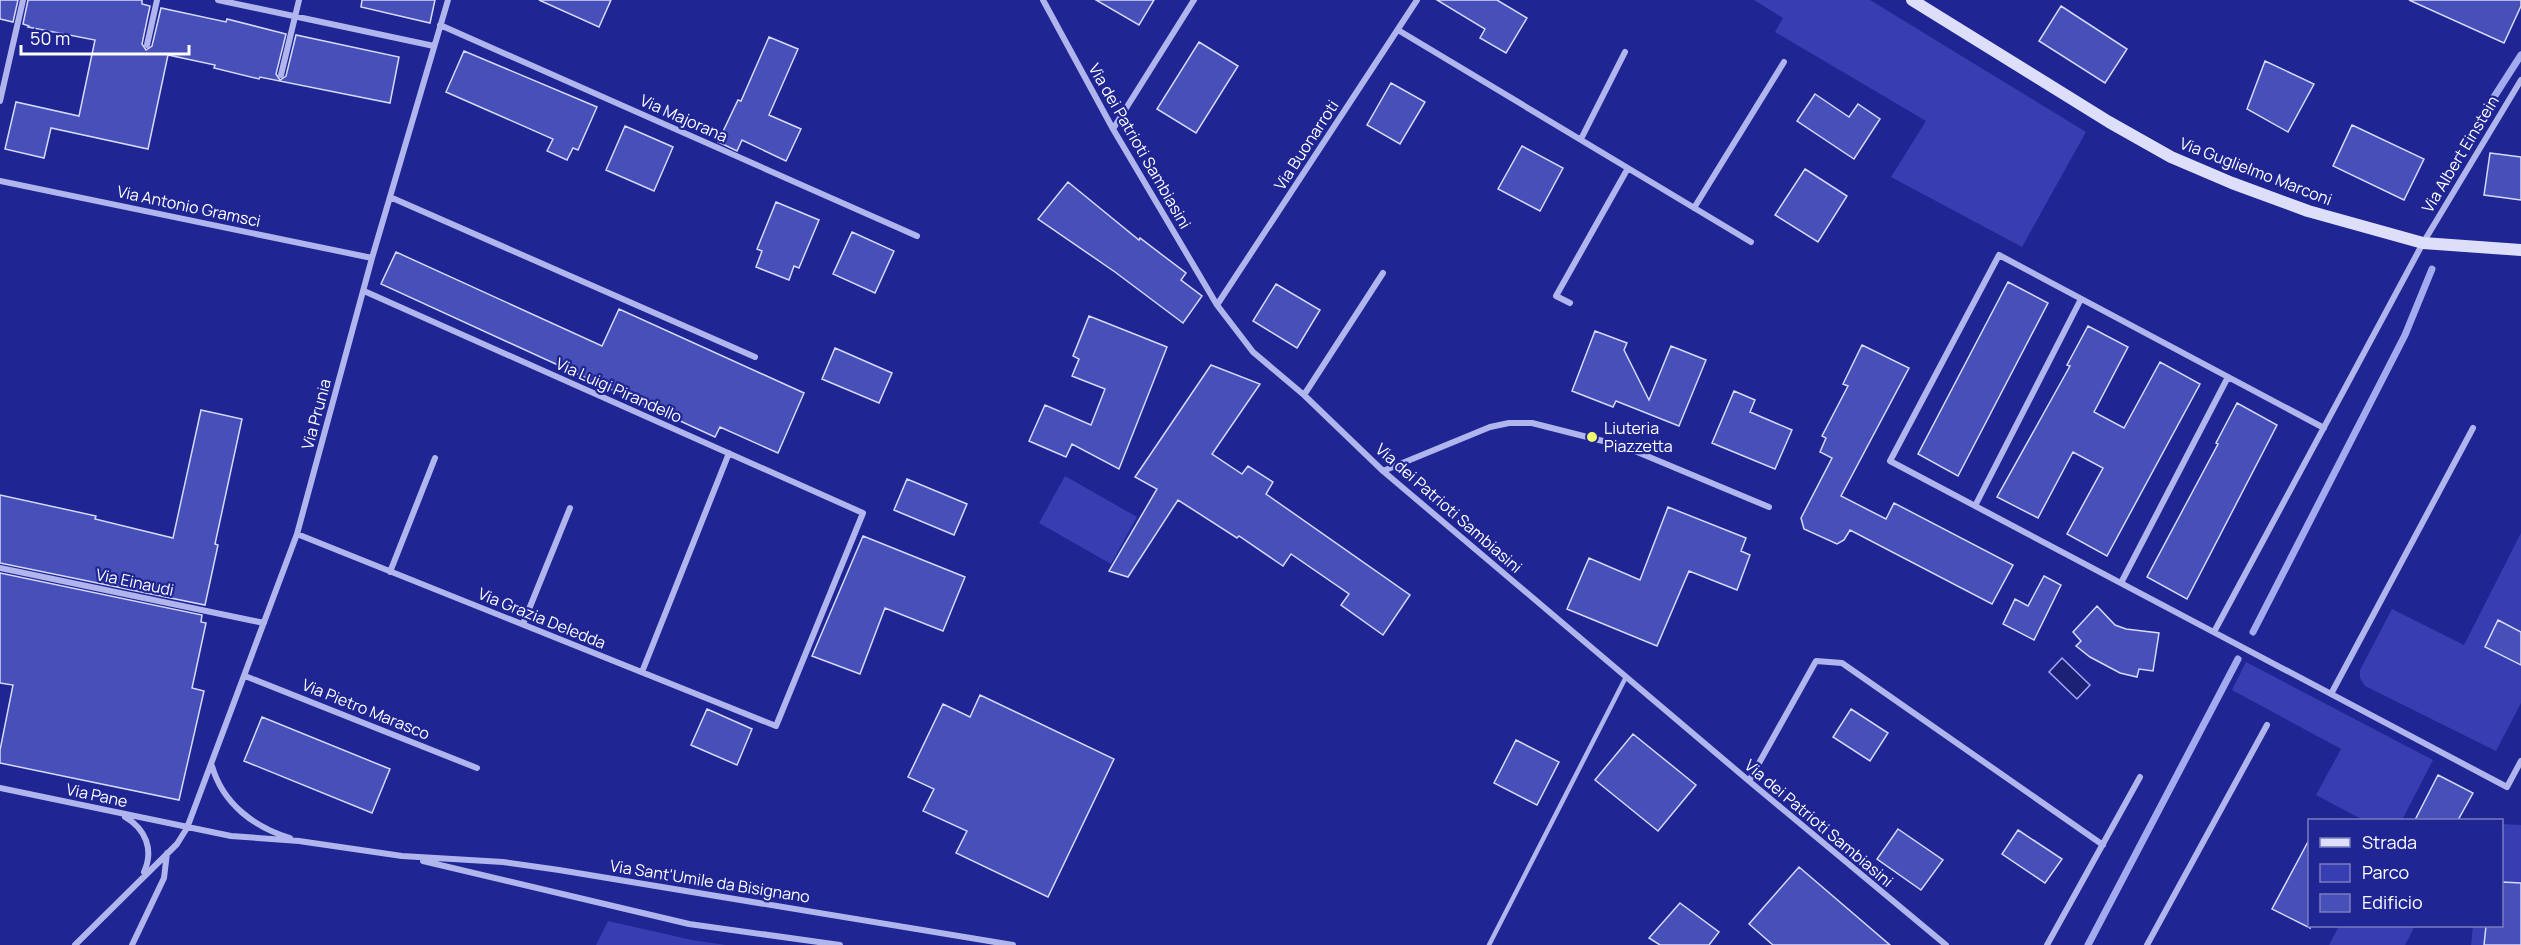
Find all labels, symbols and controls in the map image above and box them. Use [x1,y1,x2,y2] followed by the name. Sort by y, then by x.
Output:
[21,18,189,56] scale bar
[30,26,70,50] text: 50 m
[1084,59,1196,233] street label: Via dei Patrioti Sambiasini
[637,89,731,147] street label: Via Majorana
[2416,91,2504,217] street label: Via Albert Einstein
[1269,96,1343,194] street label: Via Buonarroti
[2177,132,2335,210] street label: Via Guglielmo Marconi
[115,180,263,232] street label: Via Antonio Gramsci
[552,352,686,428] street label: Via Luigi Pirandello
[296,376,336,452] street label: Via Prunia
[1604,417,1673,457] place label: Liuteria Piazzetta
[1585,430,1599,444] marker: Liuteria Piazzetta
[1371,438,1527,578] street label: Via dei Patrioti Sambiasini
[94,563,176,601] street label: Via Einaudi
[475,582,609,654] street label: Via Grazia Deledda
[299,673,433,745] street label: Via Pietro Marasco
[1740,754,1898,892] street label: Via dei Patrioti Sambiasini
[64,778,130,812] street label: Via Pane
[2308,819,2503,927] legend
[2362,830,2417,854] text: Strada
[608,854,812,908] street label: Via Sant'Umile da Bisignano
[2362,860,2409,884] text: Parco
[2362,890,2423,914] text: Edificio

